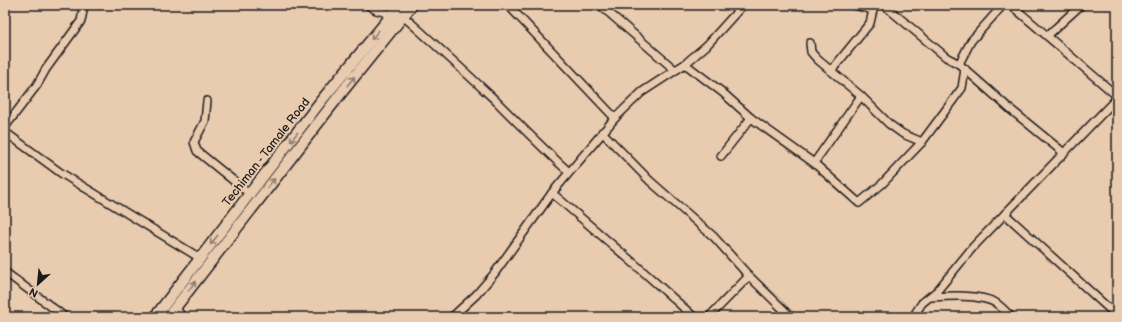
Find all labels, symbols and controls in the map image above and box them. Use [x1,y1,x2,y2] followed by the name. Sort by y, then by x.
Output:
[371,30,380,41] one-way arrow
[347,75,356,86] one-way arrow
[219,95,313,209] street label: Techiman - Tamale Road
[290,131,298,142] one-way arrow
[267,178,276,189] one-way arrow
[210,234,219,245] one-way arrow
[18,264,58,304] north arrow
[188,281,196,292] one-way arrow
[27,285,40,300] text: N

